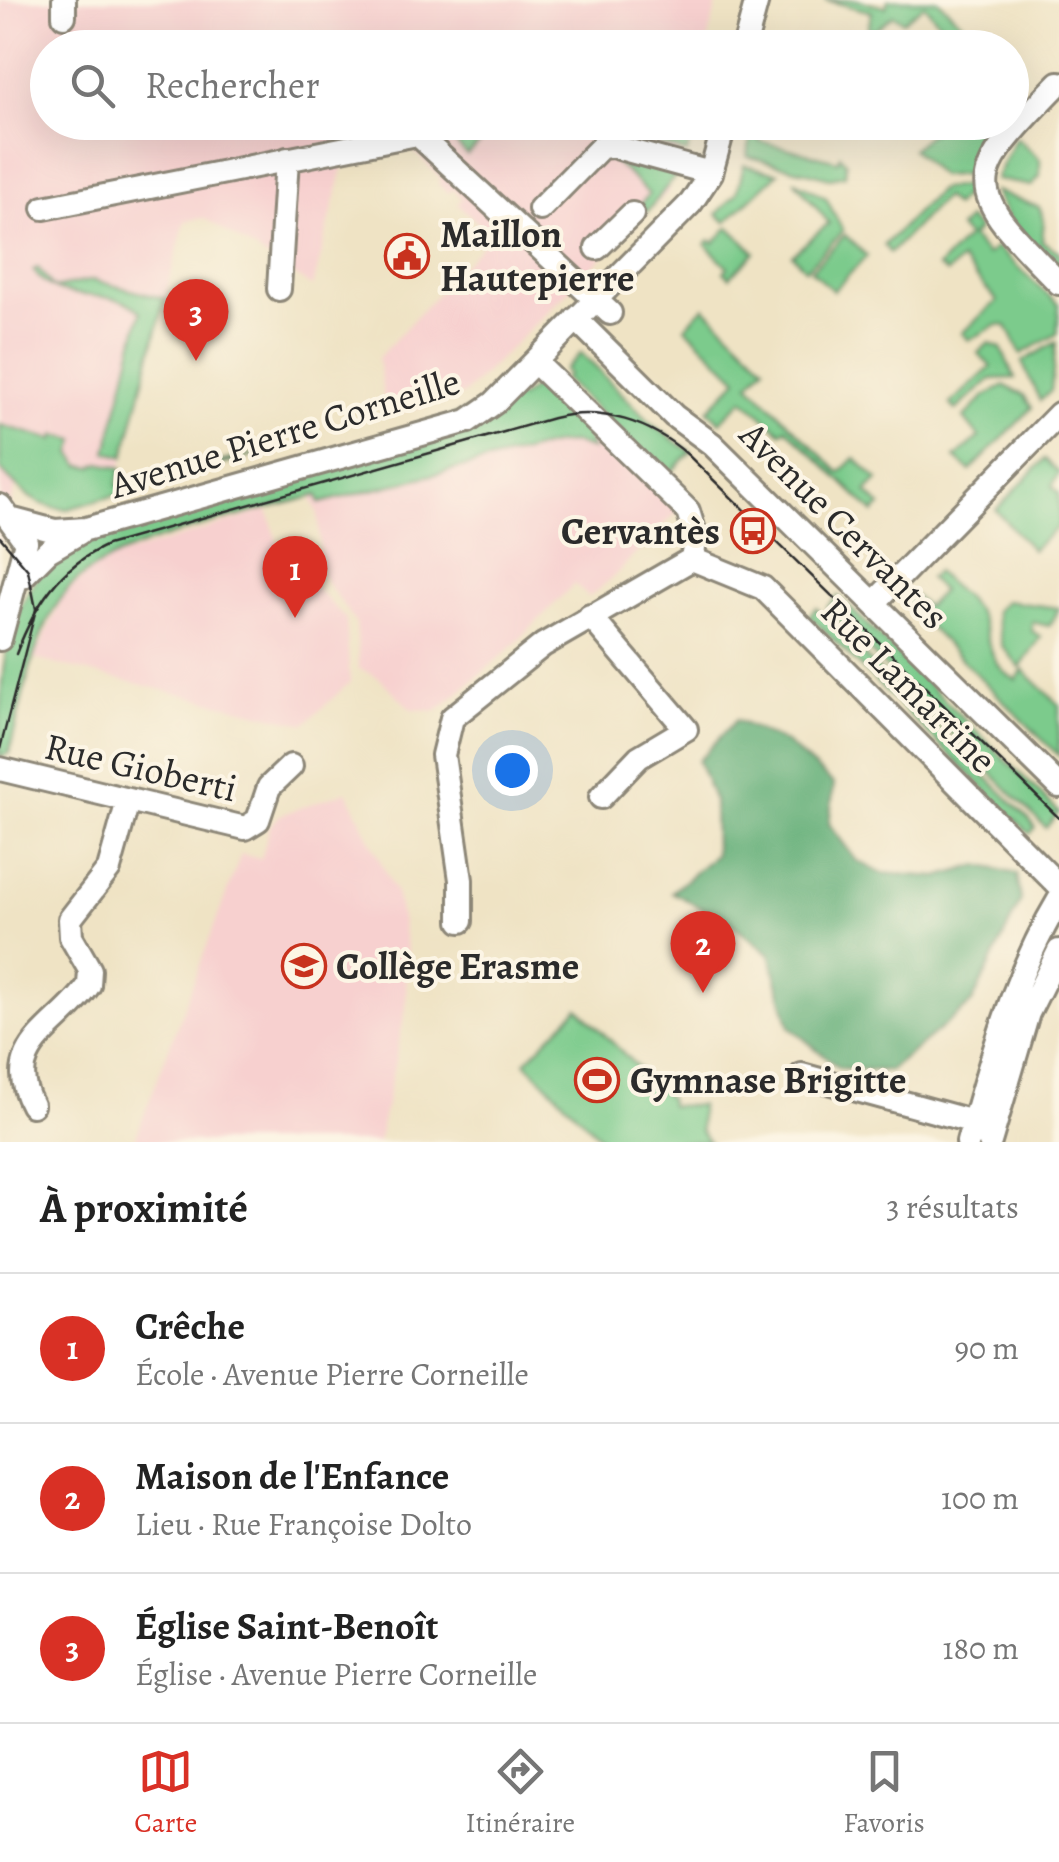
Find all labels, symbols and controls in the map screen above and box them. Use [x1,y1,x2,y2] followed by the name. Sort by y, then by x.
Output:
[30,30,1029,140] search box
[65,58,120,113] icon: search
[145,59,320,111] text: Rechercher
[440,208,635,304] place label: Maillon Hautepierre
[384,233,430,279] public building icon: Maillon Hautepierre
[164,278,228,361] pin: 3
[103,355,466,511] street label: Avenue Pierre Corneille
[727,408,960,641] street label: Avenue Cervantes
[561,505,720,557] place label: Cervantès
[730,508,776,554] bus stop icon: Cervantès
[262,536,328,618] pin: 1
[810,586,1008,784] street label: Rue Lamartine
[40,720,242,814] street label: Rue Gioberti
[487,745,538,796] your location
[670,910,736,993] pin: 2
[336,940,579,992] place label: Collège Erasme
[281,943,327,989] school or university icon: Collège Erasme
[630,1054,907,1106] place label: Gymnase Brigitte
[574,1057,620,1103] sports icon: Gymnase Brigitte
[40,1179,248,1236] text: À proximité
[886,1185,1019,1229] text: 3 résultats
[135,1300,245,1352] text: Crêche
[67,1326,78,1370] text: 1
[954,1326,1019,1370] text: 90 m
[135,1352,529,1396] text: École · Avenue Pierre Corneille
[135,1450,449,1502] text: Maison de l'Enfance
[65,1476,80,1520] text: 2
[941,1476,1019,1520] text: 100 m
[135,1502,472,1546] text: Lieu · Rue Françoise Dolto
[135,1600,438,1652] text: Église Saint-Benoît
[66,1626,79,1670] text: 3
[943,1626,1019,1670] text: 180 m
[135,1652,537,1696] text: Église · Avenue Pierre Corneille
[134,1744,197,1842] tab: Carte
[466,1744,575,1842] tab: Itinéraire
[843,1744,925,1842] tab: Favoris

